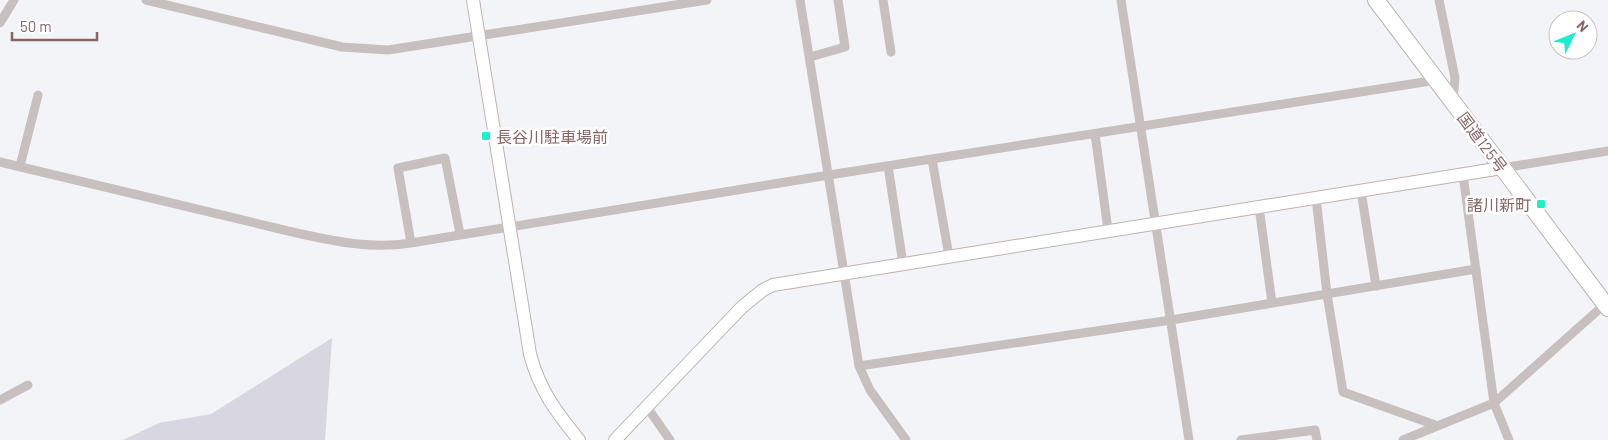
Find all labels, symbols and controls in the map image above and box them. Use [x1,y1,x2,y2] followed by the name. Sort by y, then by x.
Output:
[12,10,98,42] scale bar
[1548,10,1598,60] north arrow
[20,17,52,35] text: 50 m
[1573,17,1592,35] text: N
[1454,108,1512,176] street label: 国道125号
[496,127,608,146] place label: 長谷川駐車場前
[480,130,492,142] marker: 長谷川駐車場前
[1467,195,1531,214] place label: 諸川新町
[1535,198,1547,210] marker: 諸川新町

